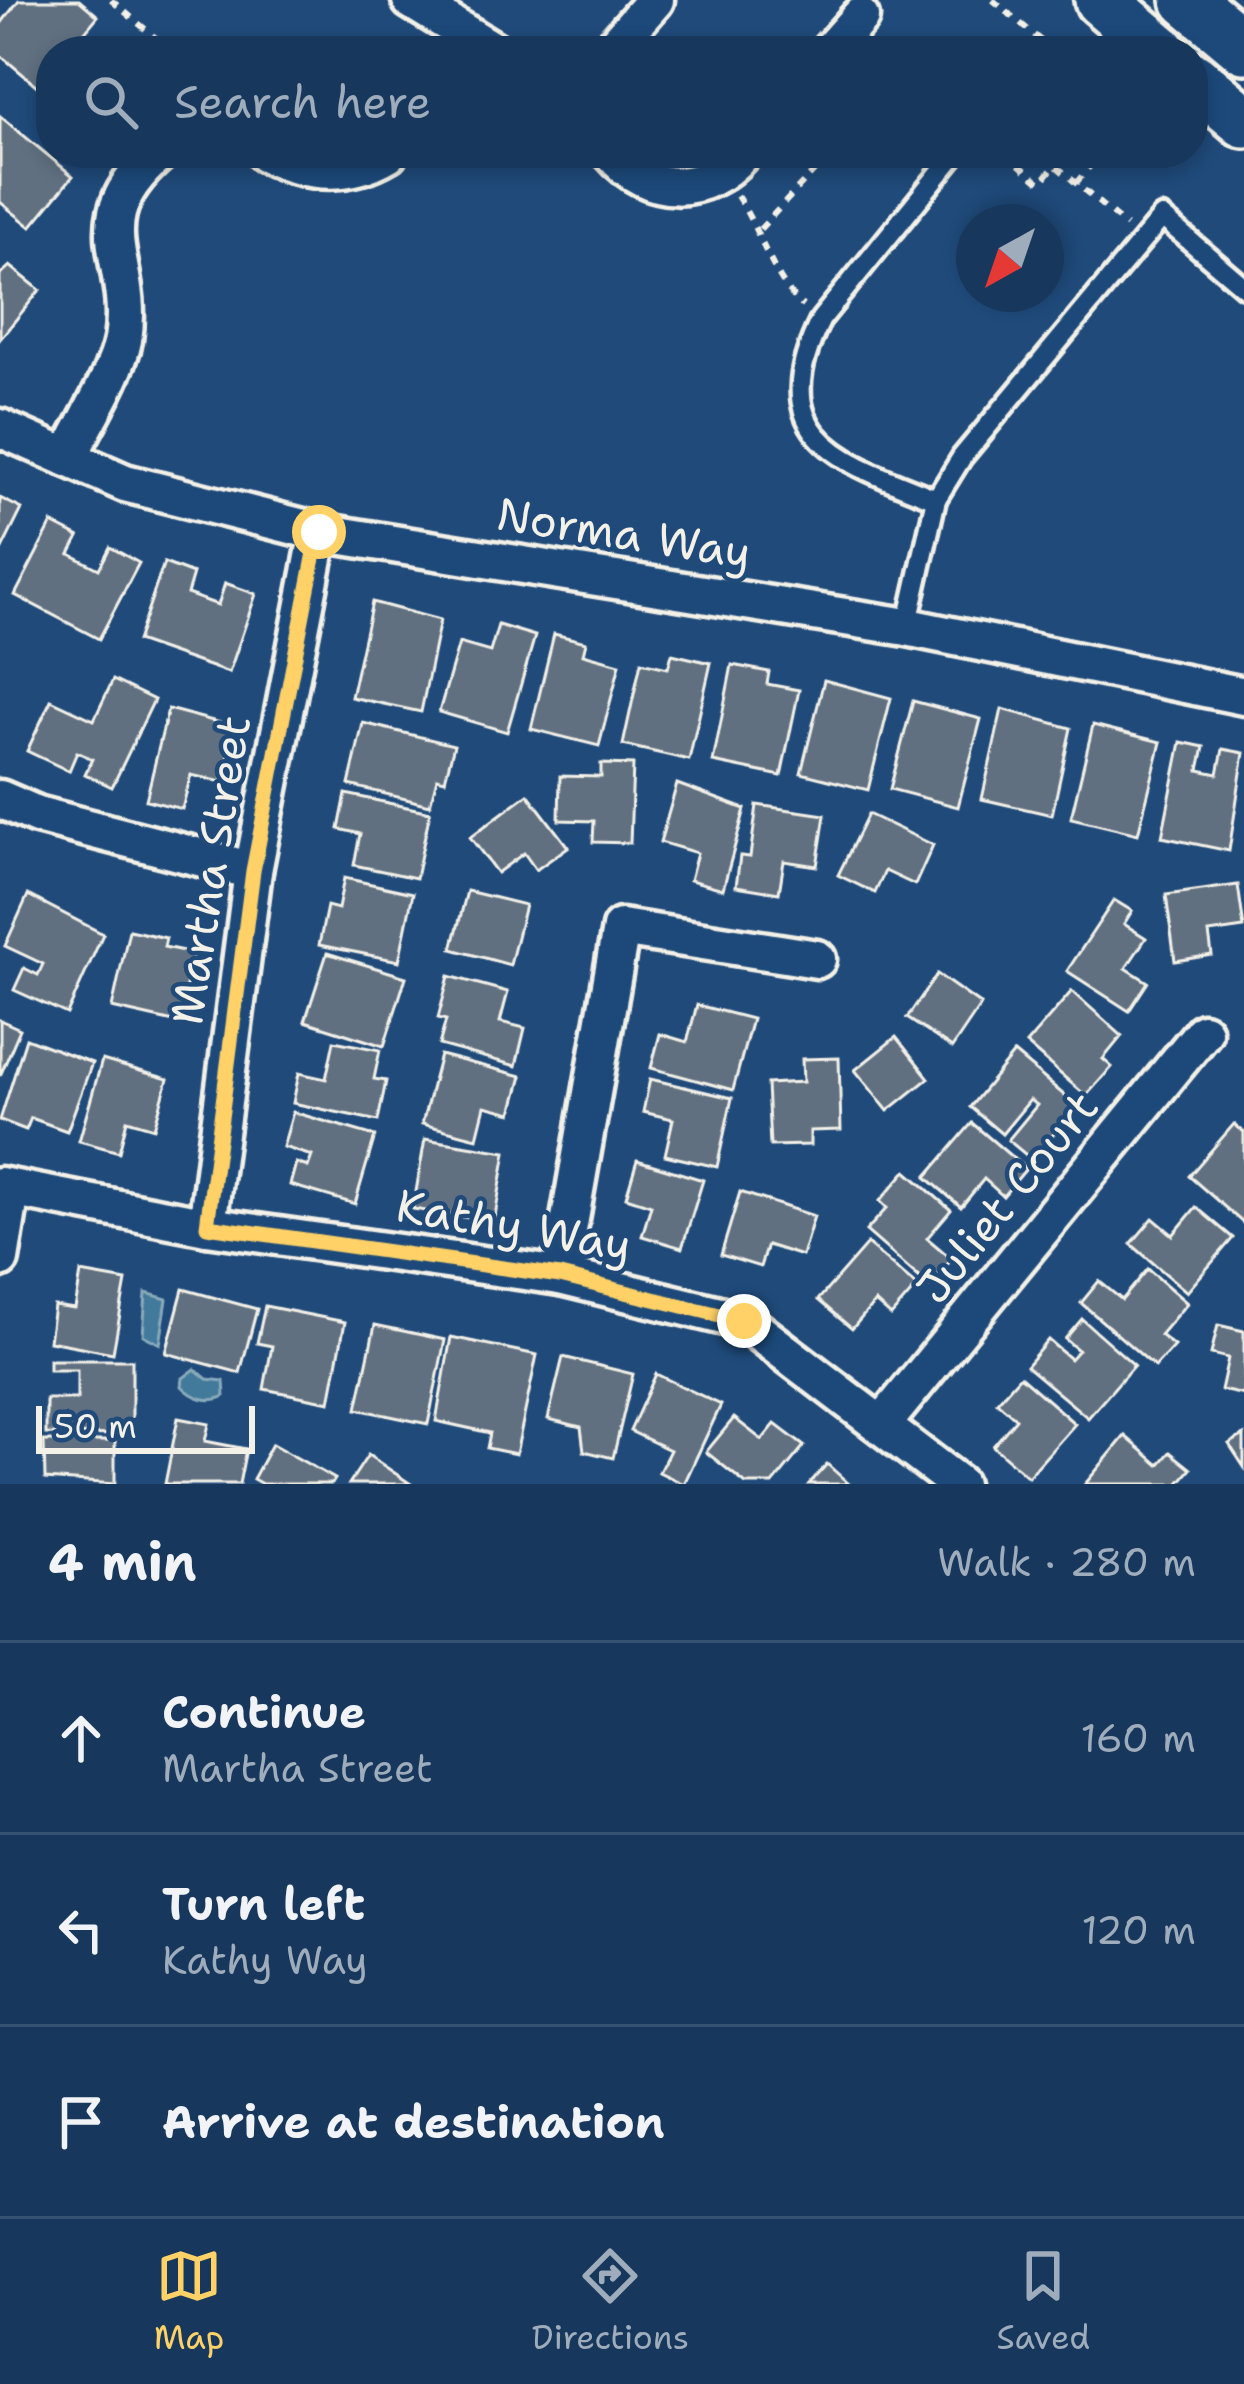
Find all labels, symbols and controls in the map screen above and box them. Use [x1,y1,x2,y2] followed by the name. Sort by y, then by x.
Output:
[36,36,1208,168] search box
[78,69,144,135] icon: search
[174,72,431,132] text: Search here
[956,204,1064,312] north arrow
[492,483,756,583] street label: Norma Way
[292,505,346,559] route start
[156,711,264,1029] street label: Martha Street
[903,1078,1111,1316] street label: Juliet Court
[392,1175,636,1275] street label: Kathy Way
[717,1294,771,1348] route end
[36,1400,255,1453] scale bar
[54,1404,137,1449] text: 50 m
[48,1528,197,1596] text: 4 min
[937,1536,1196,1588] text: Walk · 280 m
[162,1682,366,1742] text: Continue
[48,1705,114,1771] icon: ahead
[1081,1712,1196,1764] text: 160 m
[162,1742,433,1794] text: Martha Street
[162,1874,365,1934] text: Turn left
[48,1897,114,1963] icon: left
[1081,1904,1196,1956] text: 120 m
[162,1934,368,1986] text: Kathy Way
[48,2089,114,2155] icon: arrive
[162,2092,665,2152] text: Arrive at destination
[154,2243,224,2360] tab: Map
[532,2243,689,2360] tab: Directions
[997,2243,1090,2360] tab: Saved

